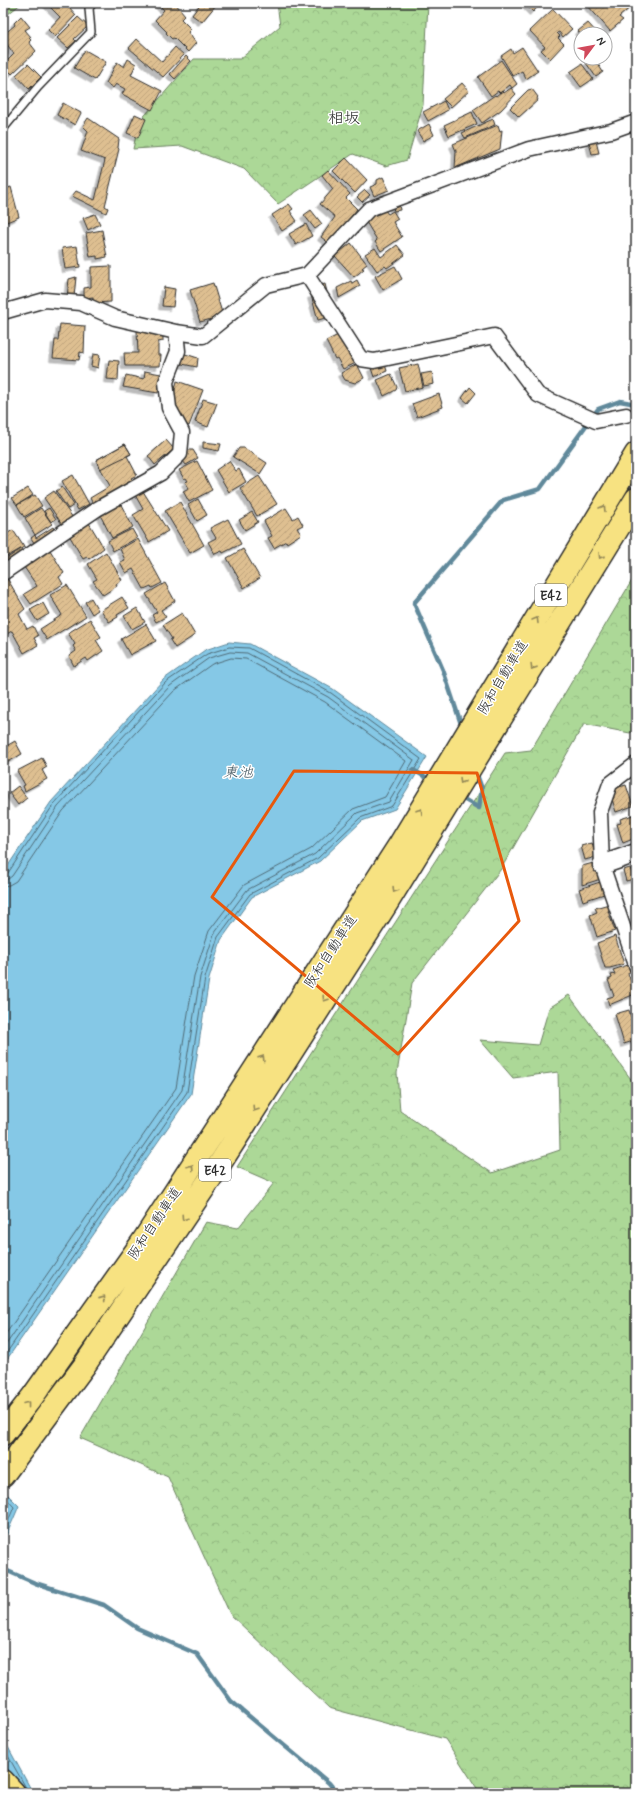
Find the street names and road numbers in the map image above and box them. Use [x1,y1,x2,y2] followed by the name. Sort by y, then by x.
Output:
[535,584,567,606] road number: E42
[474,637,532,718] street label: 阪和自動車道
[300,911,361,992] street label: 阪和自動車道
[199,1159,231,1181] road number: E42
[124,1184,186,1263] street label: 阪和自動車道

